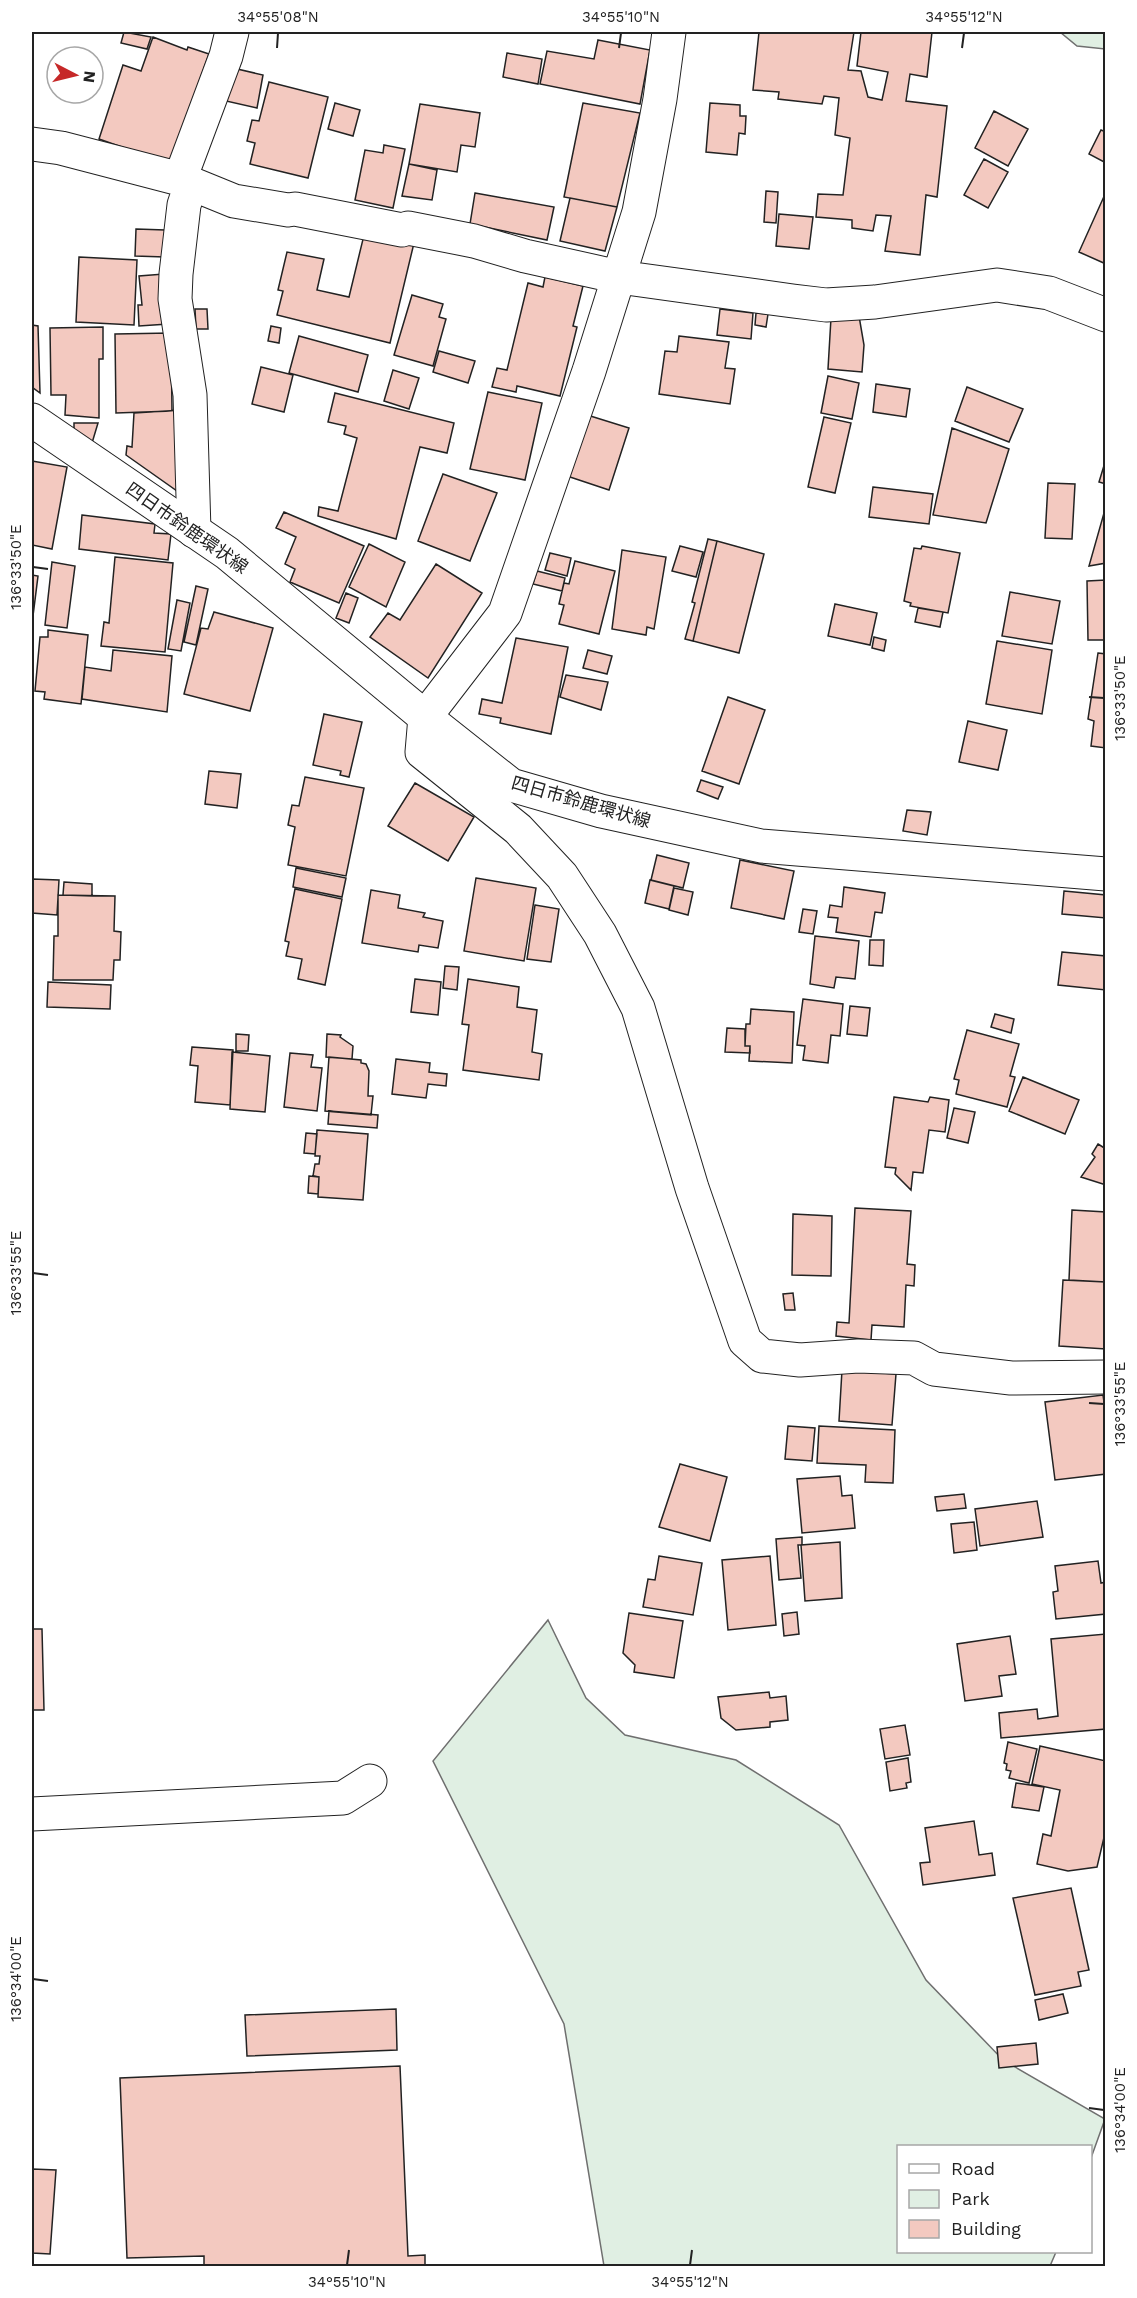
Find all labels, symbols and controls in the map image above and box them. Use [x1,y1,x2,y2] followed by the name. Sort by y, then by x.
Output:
[237,8,319,26] text: 34°55'08"N
[582,8,660,26] text: 34°55'10"N
[925,8,1003,26] text: 34°55'12"N
[45,45,105,105] north arrow
[79,70,100,84] text: N
[122,478,252,577] street label: 四日市鈴鹿環状線
[7,524,25,610] text: 136°33'50"E
[1111,655,1129,741] text: 136°33'50"E
[509,772,653,831] street label: 四日市鈴鹿環状線
[7,1231,25,1315] text: 136°33'55"E
[1111,1362,1129,1446] text: 136°33'55"E
[7,1936,25,2022] text: 136°34'00"E
[1111,2067,1129,2153] text: 136°34'00"E
[897,2145,1092,2253] legend
[951,2158,995,2179] text: Road
[951,2188,990,2209] text: Park
[951,2218,1021,2239] text: Building
[308,2273,386,2291] text: 34°55'10"N
[651,2273,729,2291] text: 34°55'12"N

